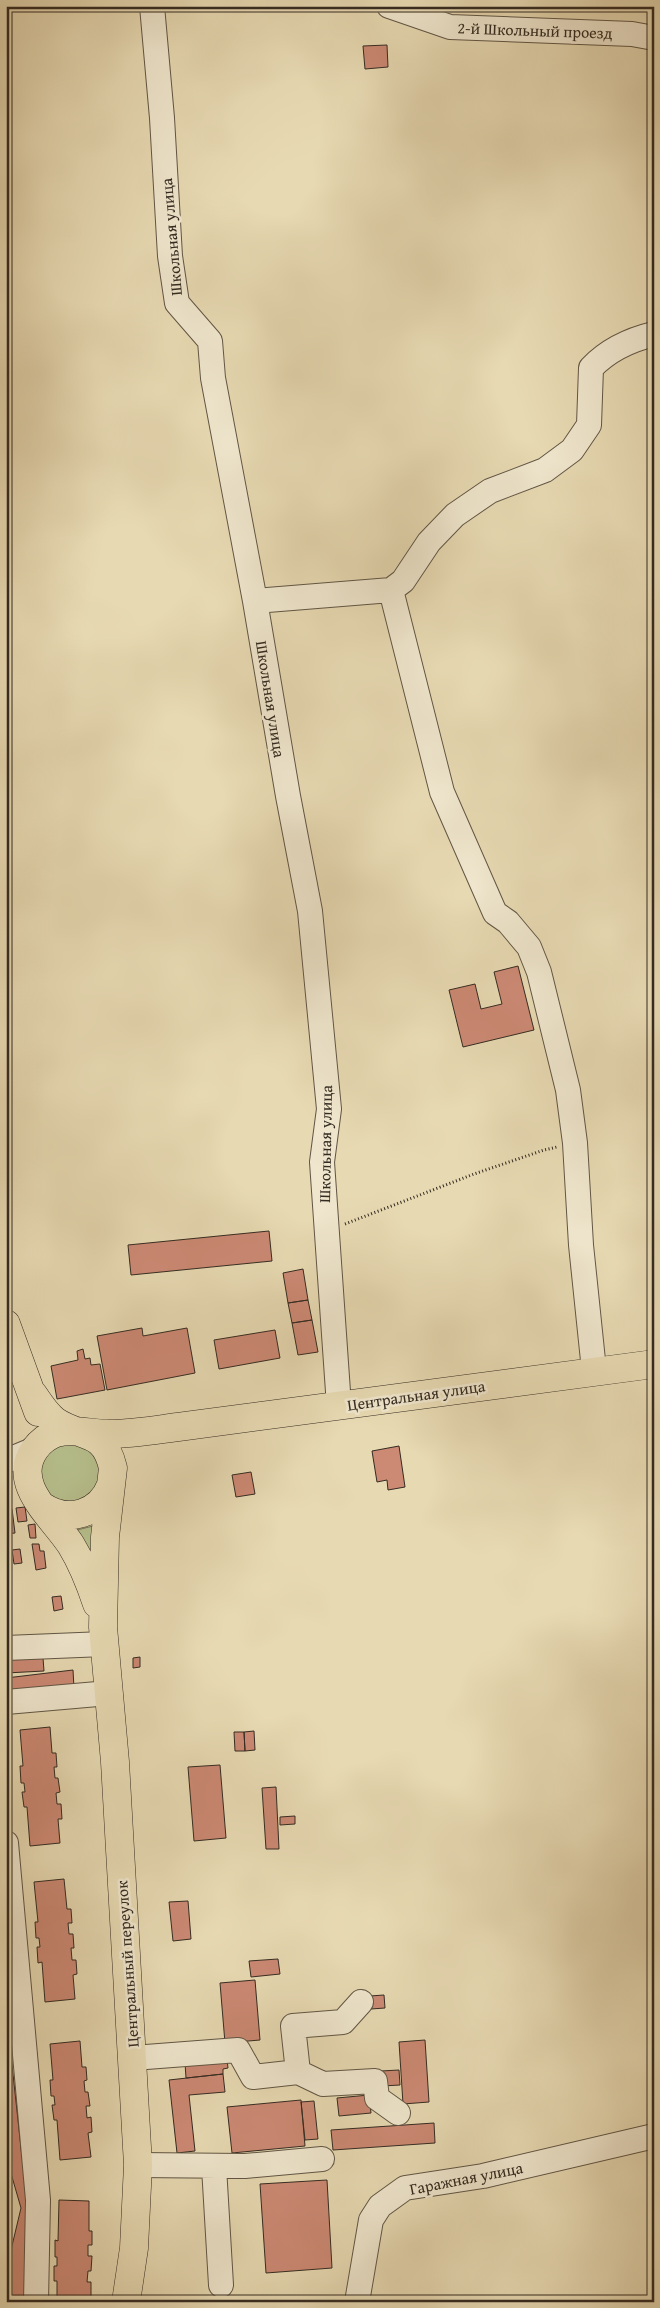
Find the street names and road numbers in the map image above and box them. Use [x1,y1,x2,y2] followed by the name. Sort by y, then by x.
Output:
[457,15,613,45] street label: 2-й Школьный проезд
[154,177,188,297] street label: Школьная улица
[250,639,292,760] street label: Школьная улица
[312,1084,338,1203] street label: Школьная улица
[345,1373,487,1417] street label: Центральная улица
[109,1879,145,2048] street label: Центральный переулок
[407,2155,525,2201] street label: Гаражная улица

